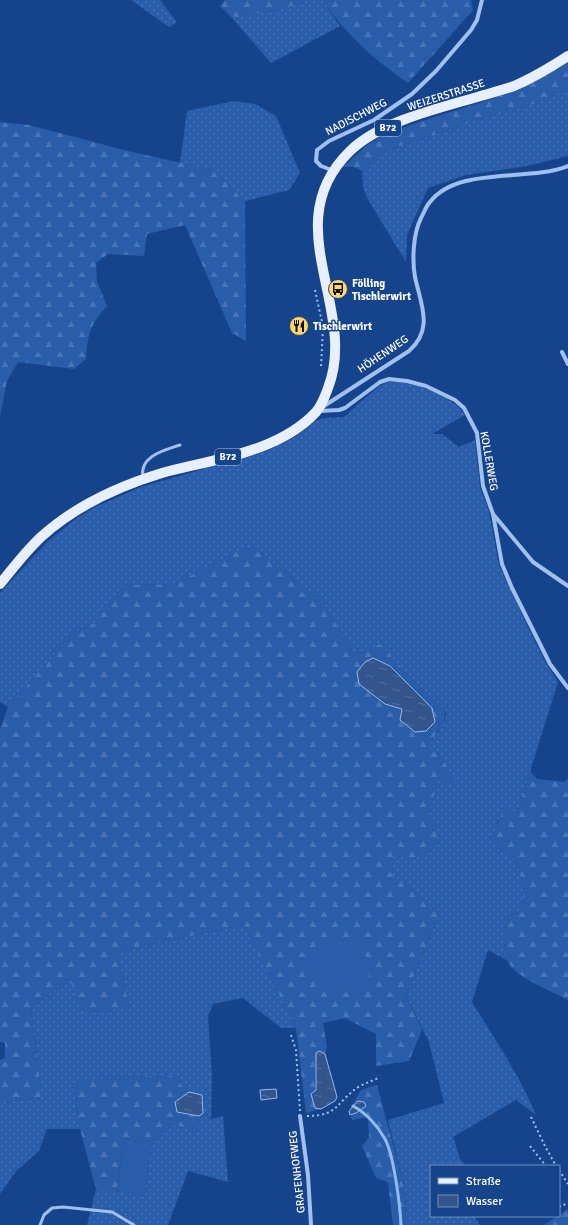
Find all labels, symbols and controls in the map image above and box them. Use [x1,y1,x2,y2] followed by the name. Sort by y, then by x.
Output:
[406,76,486,114] street label: WEIZERSTRASSE
[323,96,389,138] street label: NADISCHWEG
[375,120,401,136] road number: B72
[352,277,411,303] place label: Fölling Tischlerwirt
[327,278,349,300] bus stop icon: Fölling Tischlerwirt
[288,315,310,337] restaurant icon: Tischlerwirt
[313,320,372,333] place label: Tischlerwirt
[355,331,411,376] street label: HÖHENWEG
[477,430,501,492] street label: KOLLERWEG
[215,449,241,465] road number: B72
[286,1130,308,1214] street label: GRAFENHOFWEG
[430,1165,560,1217] legend
[466,1174,501,1189] text: Straße
[466,1194,503,1209] text: Wasser

